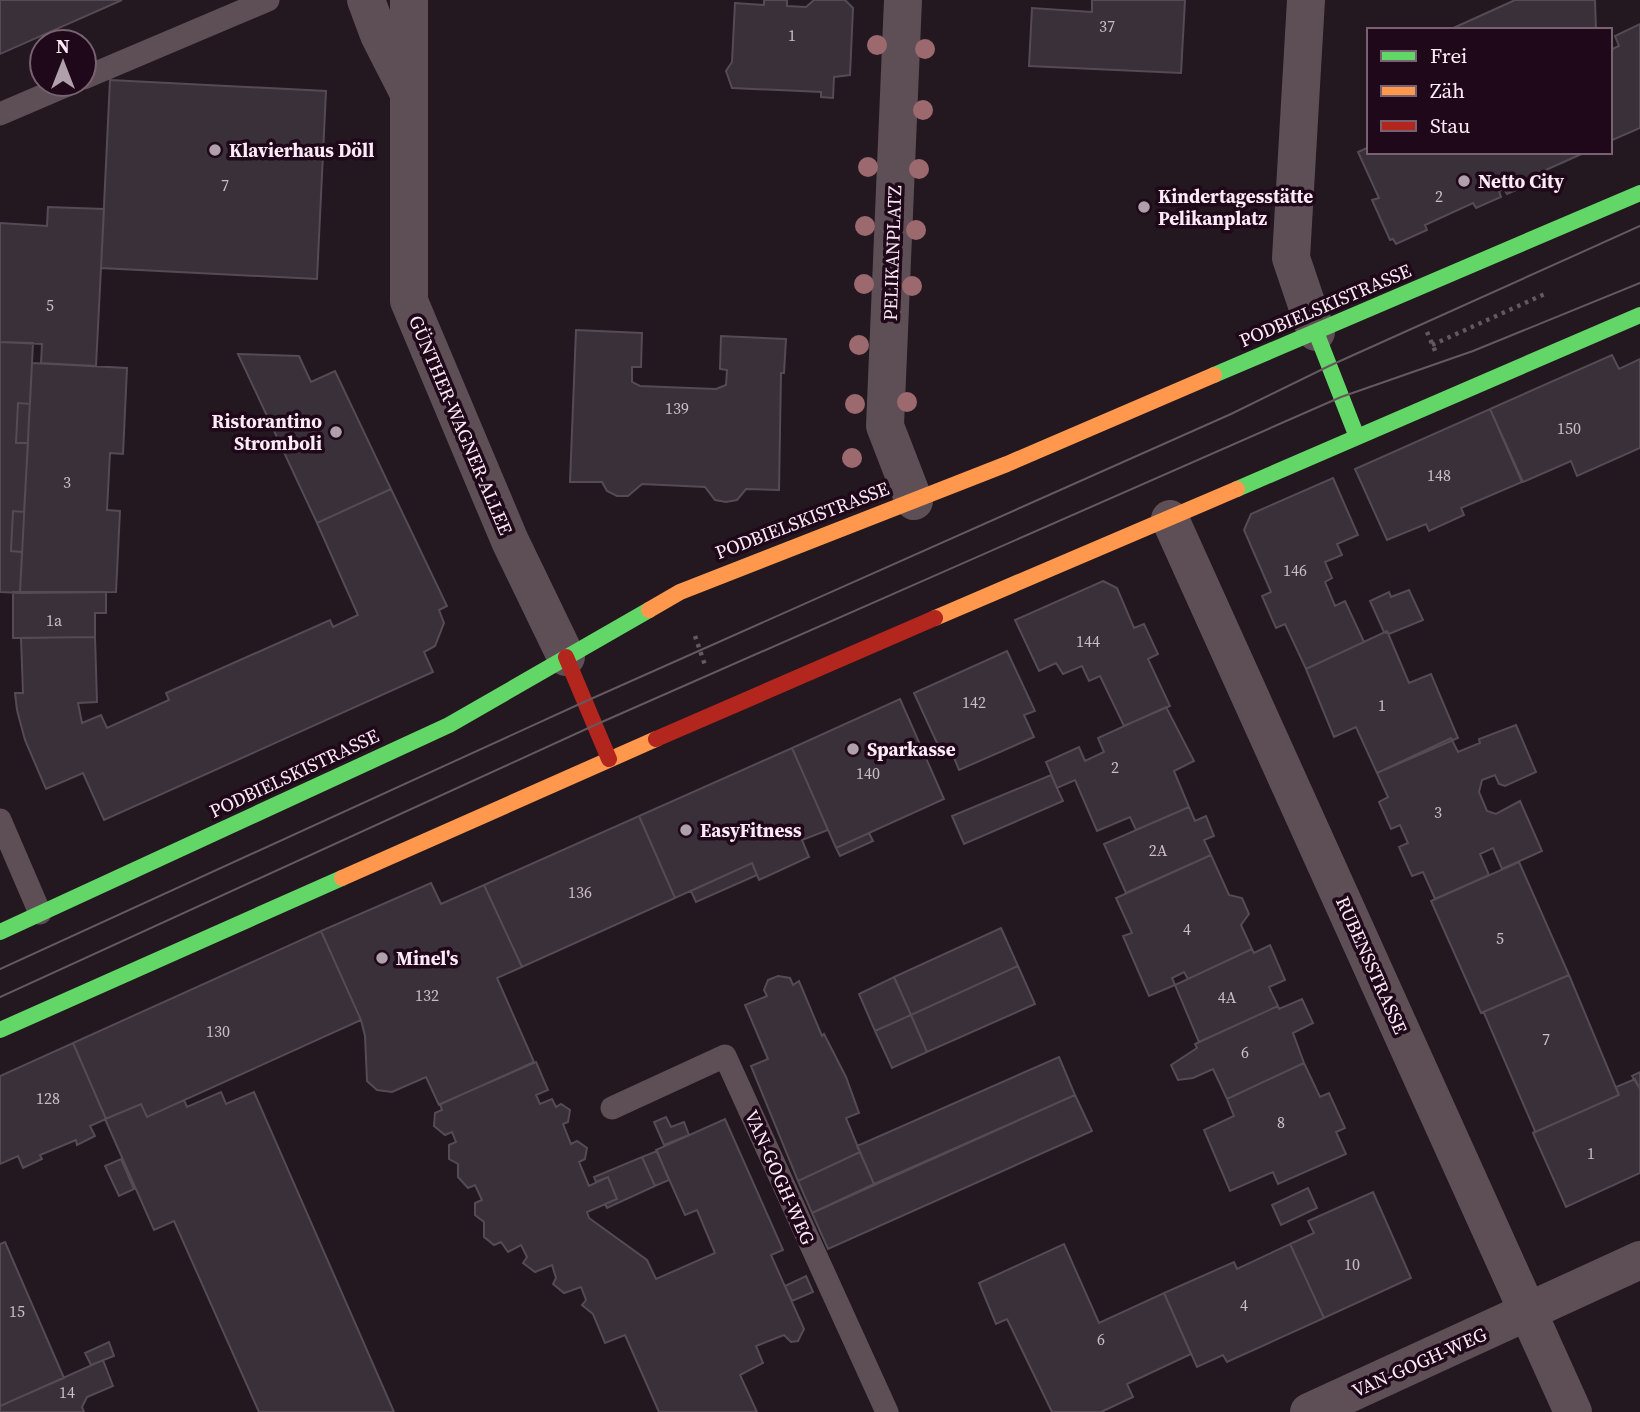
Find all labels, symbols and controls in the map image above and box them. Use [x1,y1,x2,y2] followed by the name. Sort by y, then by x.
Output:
[1099,15,1115,37] house number: 37
[788,24,796,46] house number: 1
[28,28,98,98] north arrow
[1367,28,1612,154] legend
[56,33,70,59] text: N
[1430,41,1467,70] text: Frei
[1430,76,1465,105] text: Zäh
[1430,111,1470,140] text: Stau
[229,137,374,163] place label: Klavierhaus Döll
[207,142,223,158] marker: Klavierhaus Döll
[1478,168,1565,194] place label: Netto City
[1456,173,1472,189] marker: Netto City
[221,174,229,196] house number: 7
[1158,183,1313,231] place label: Kindertagesstätte Pelikanplatz
[877,184,907,321] street label: PELIKANPLATZ
[1435,185,1443,207] house number: 2
[1136,199,1152,215] marker: Kindertagesstätte Pelikanplatz
[1235,257,1415,353] street label: PODBIELSKISTRASSE
[46,294,54,316] house number: 5
[403,311,519,539] street label: GÜNTHER-WAGNER-ALLEE
[665,397,689,419] house number: 139
[212,408,322,456] place label: Ristorantino Stromboli
[1557,417,1581,439] house number: 150
[328,424,344,440] marker: Ristorantino Stromboli
[1427,464,1451,486] house number: 148
[63,471,71,493] house number: 3
[711,475,893,565] street label: PODBIELSKISTRASSE
[1283,559,1307,581] house number: 146
[46,609,63,631] house number: 1a
[1076,630,1100,652] house number: 144
[962,691,986,713] house number: 142
[1378,694,1386,716] house number: 1
[205,722,383,824] street label: PODBIELSKISTRASSE
[867,736,956,762] place label: Sparkasse
[845,741,861,757] marker: Sparkasse
[1111,756,1119,778] house number: 2
[856,762,880,784] house number: 140
[1434,801,1442,823] house number: 3
[700,817,802,843] place label: EasyFitness
[678,822,694,838] marker: EasyFitness
[1149,839,1168,861] house number: 2A
[568,881,592,903] house number: 136
[1330,892,1414,1038] street label: RUBENSSTRASSE
[1183,918,1191,940] house number: 4
[1496,927,1504,949] house number: 5
[396,945,459,971] place label: Minel's
[374,950,390,966] marker: Minel's
[415,984,439,1006] house number: 132
[1218,986,1237,1008] house number: 4A
[206,1020,230,1042] house number: 130
[1542,1028,1550,1050] house number: 7
[1241,1041,1249,1063] house number: 6
[36,1087,60,1109] house number: 128
[739,1106,821,1248] street label: VAN-GOGH-WEG
[1277,1111,1285,1133] house number: 8
[1587,1142,1595,1164] house number: 1
[1344,1253,1360,1275] house number: 10
[1240,1294,1248,1316] house number: 4
[9,1300,25,1322] house number: 15
[1348,1321,1490,1403] street label: VAN-GOGH-WEG
[1097,1328,1105,1350] house number: 6
[59,1381,75,1403] house number: 14

